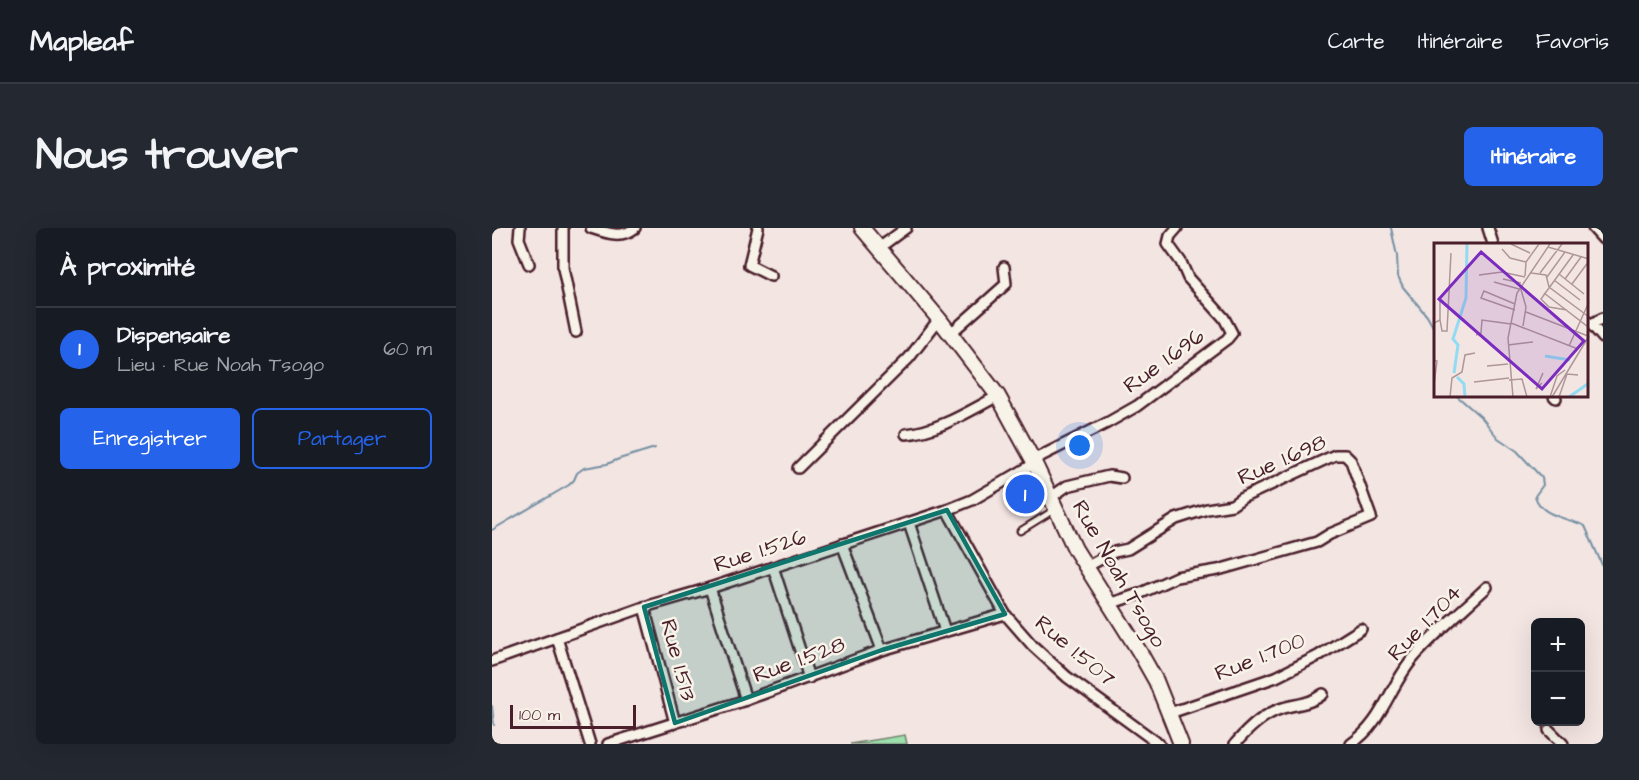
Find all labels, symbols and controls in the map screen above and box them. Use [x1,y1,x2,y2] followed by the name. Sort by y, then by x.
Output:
[30,22,133,61] text: Mapleaf
[1328,27,1385,56] text: Carte
[1418,27,1503,56] text: Itinéraire
[1536,27,1609,56] text: Favoris
[36,127,298,185] text: Nous trouver
[1464,127,1603,186] button: Itinéraire
[1434,243,1588,398] inset map
[60,249,195,285] text: À proximité
[117,320,230,351] text: Dispensaire
[1117,321,1211,401] street label: Rue 1.696
[78,335,81,363] text: 1
[383,335,432,363] text: 60 m
[117,351,324,379] text: Lieu · Rue Noah Tsogo
[60,408,240,469] button: Enregistrer
[252,408,432,469] button: Partager
[1233,427,1331,493] street label: Rue 1.698
[1065,431,1094,460] your location
[1006,472,1044,516] pin: 1
[1063,495,1174,654] street label: Rue Noah Tsogo
[710,521,810,580] street label: Rue 1.526
[1381,578,1469,668] street label: Rue 1.704
[1028,608,1122,694] street label: Rue 1.507
[652,616,704,704] street label: Rue 1.513
[1531,618,1585,726] map controls
[1531,618,1585,672] button: +
[1210,625,1310,689] street label: Rue 1.700
[749,629,849,691] street label: Rue 1.528
[1531,672,1585,726] button: −
[510,702,636,730] scale bar
[519,704,560,726] text: 100 m

